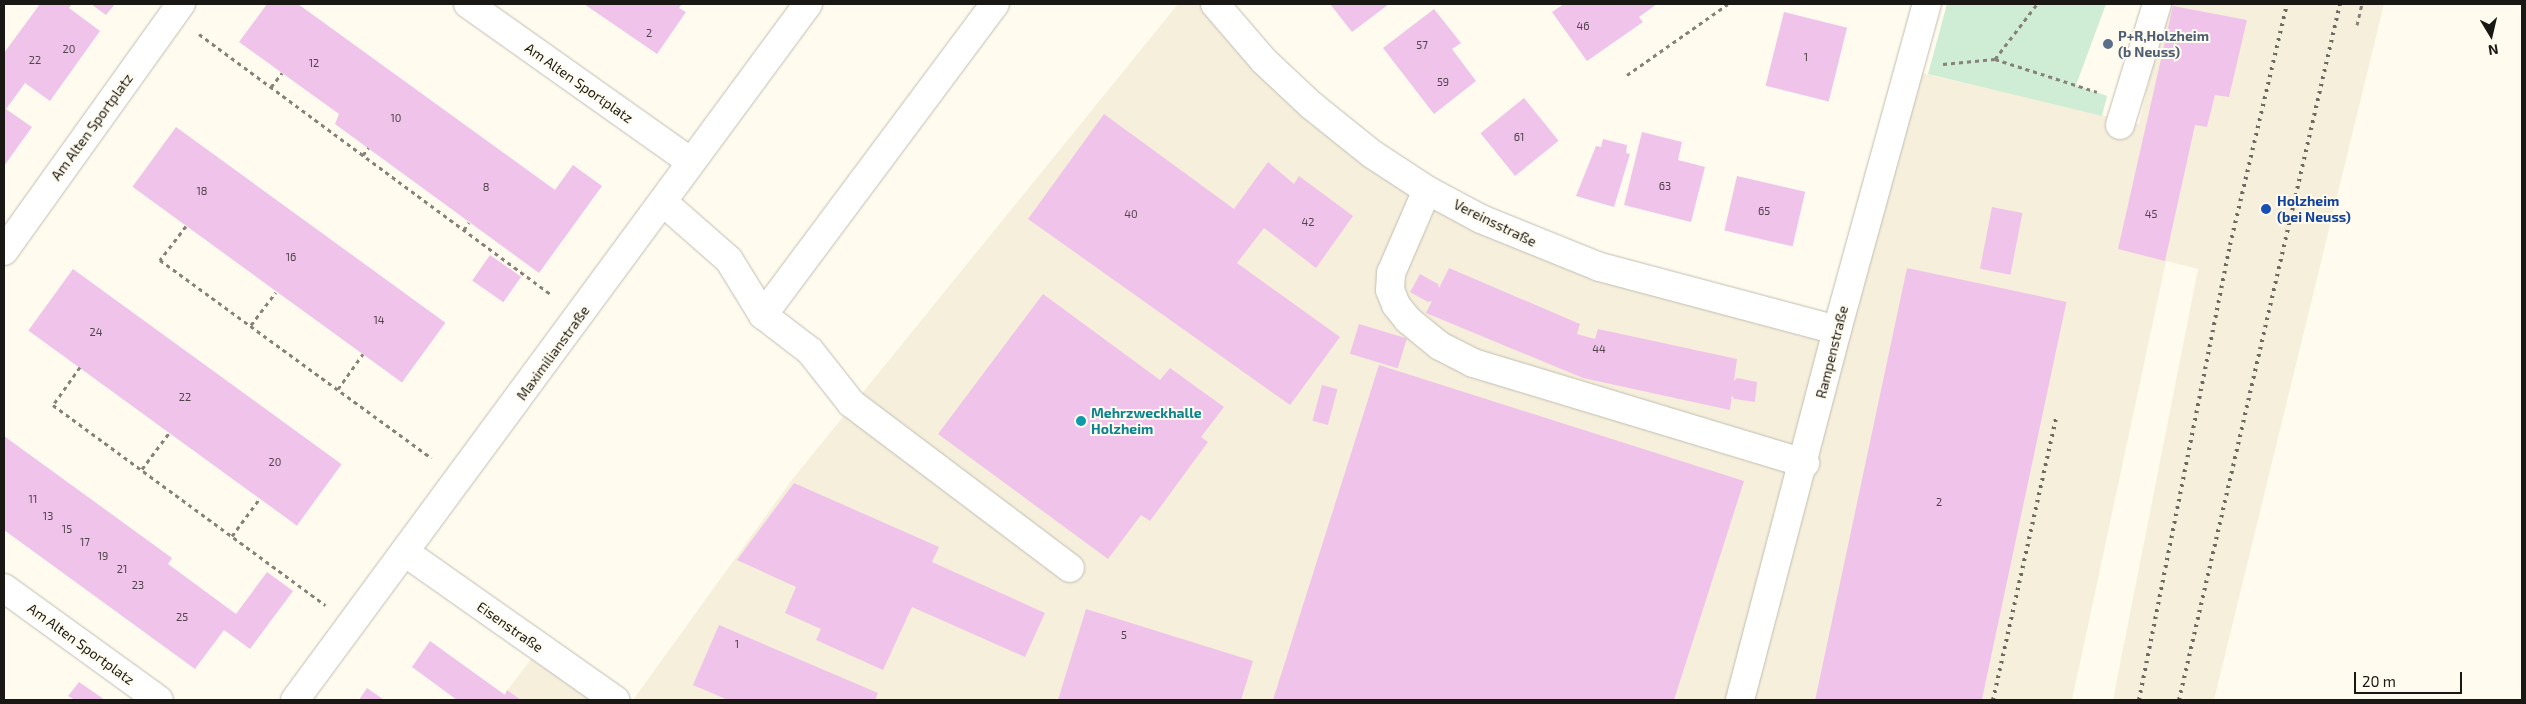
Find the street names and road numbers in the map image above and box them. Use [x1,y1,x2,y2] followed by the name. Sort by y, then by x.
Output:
[522,39,636,127] street label: Am Alten Sportplatz
[48,70,136,184] street label: Am Alten Sportplatz
[1451,196,1539,250] street label: Vereinsstraße
[513,302,593,404] street label: Maximilianstraße
[1812,304,1852,400] street label: Rampenstraße
[474,598,546,656] street label: Eisenstraße
[24,600,138,688] street label: Am Alten Sportplatz

